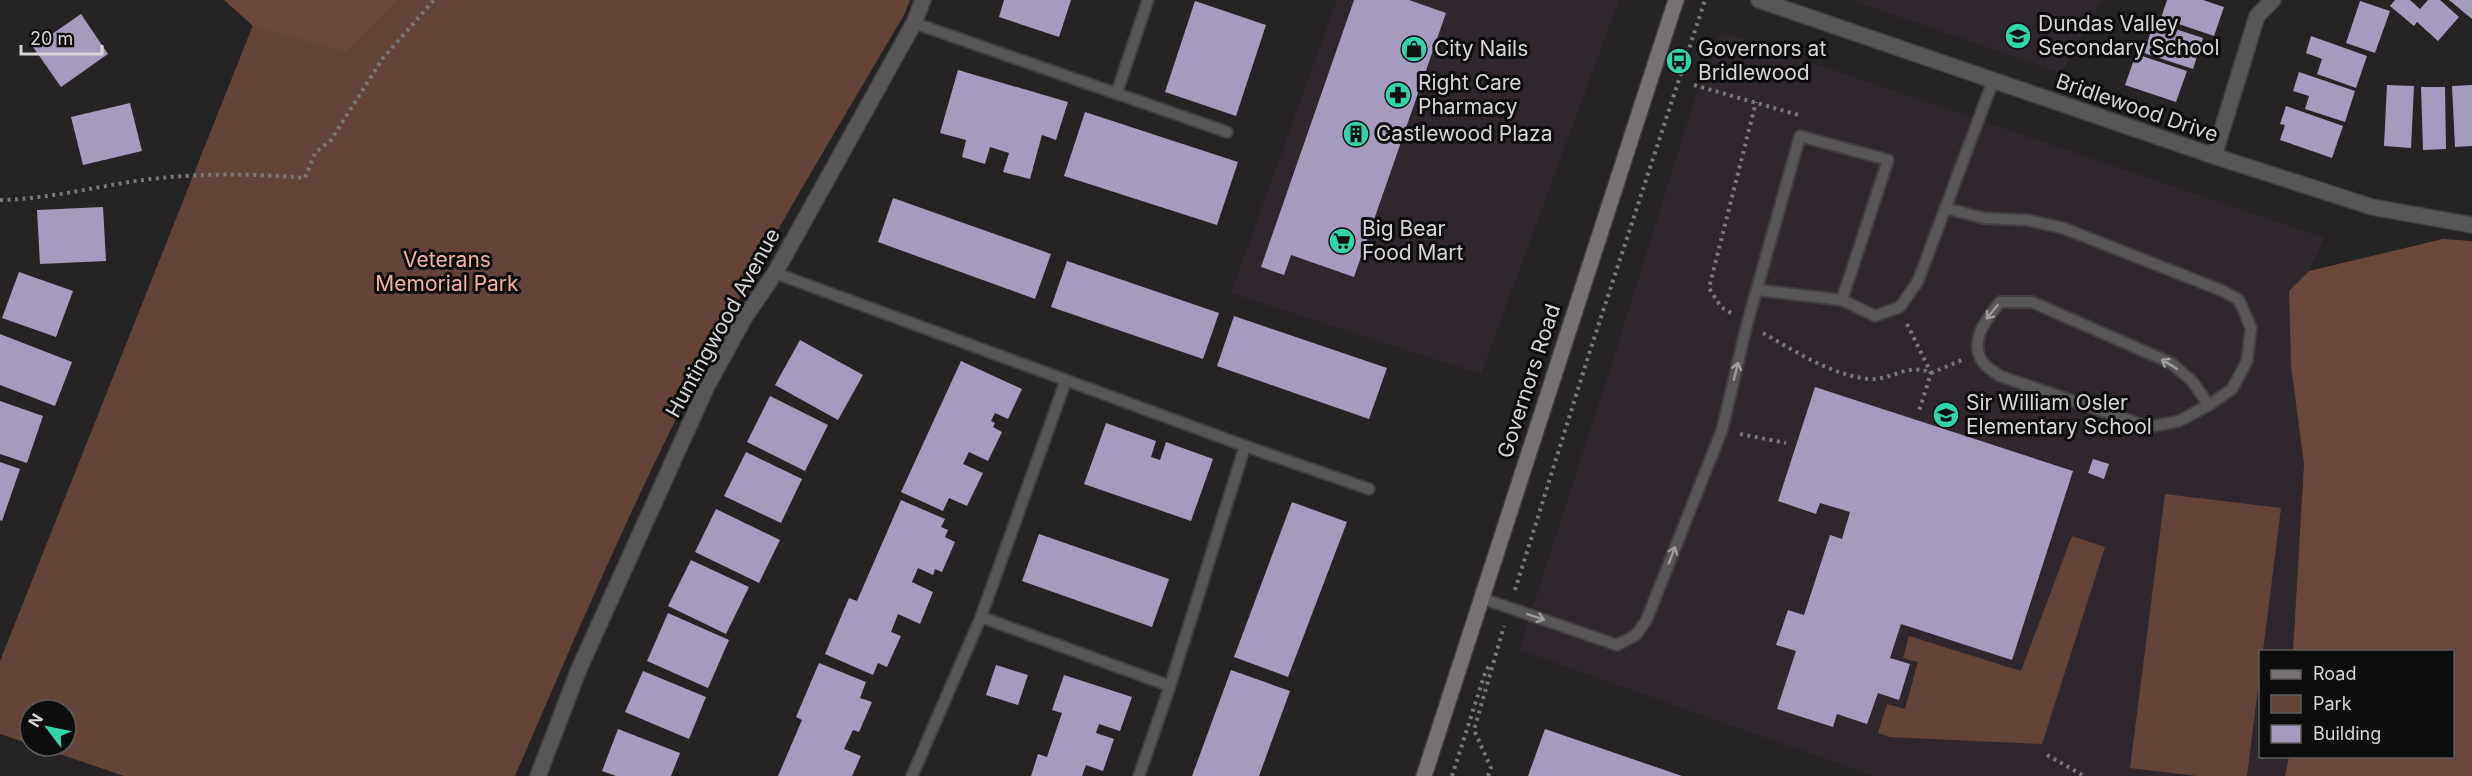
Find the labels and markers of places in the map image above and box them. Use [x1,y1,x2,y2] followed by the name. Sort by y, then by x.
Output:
[2038,11,2219,60] place label: Dundas Valley Secondary School
[2003,21,2033,51] school or university icon: Dundas Valley Secondary School
[1399,34,1429,64] shop icon: City Nails
[1434,36,1528,61] place label: City Nails
[1698,36,1826,85] place label: Governors at Bridlewood
[1664,46,1694,76] bus stop icon: Governors at Bridlewood
[1418,70,1522,119] place label: Right Care Pharmacy
[1383,80,1413,110] pharmacy icon: Right Care Pharmacy
[1341,119,1371,149] building icon: Castlewood Plaza
[1376,121,1552,146] place label: Castlewood Plaza
[1362,216,1464,265] place label: Big Bear Food Mart
[1327,226,1357,256] supermarket icon: Big Bear Food Mart
[1966,390,2152,439] place label: Sir William Osler Elementary School
[1931,400,1961,430] school or university icon: Sir William Osler Elementary School

